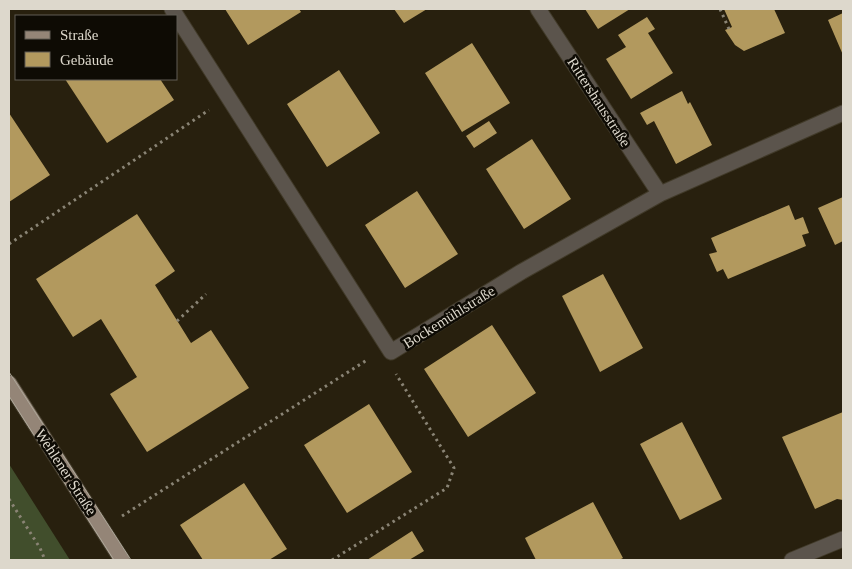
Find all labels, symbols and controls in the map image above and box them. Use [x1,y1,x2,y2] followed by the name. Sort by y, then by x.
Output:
[15,15,178,80] legend
[60,27,99,43] text: Straße
[60,52,114,68] text: Gebäude
[564,54,634,150] street label: Rittershausstraße
[400,282,498,352] street label: Bockemühlstraße
[32,426,100,518] street label: Wehlener Straße

